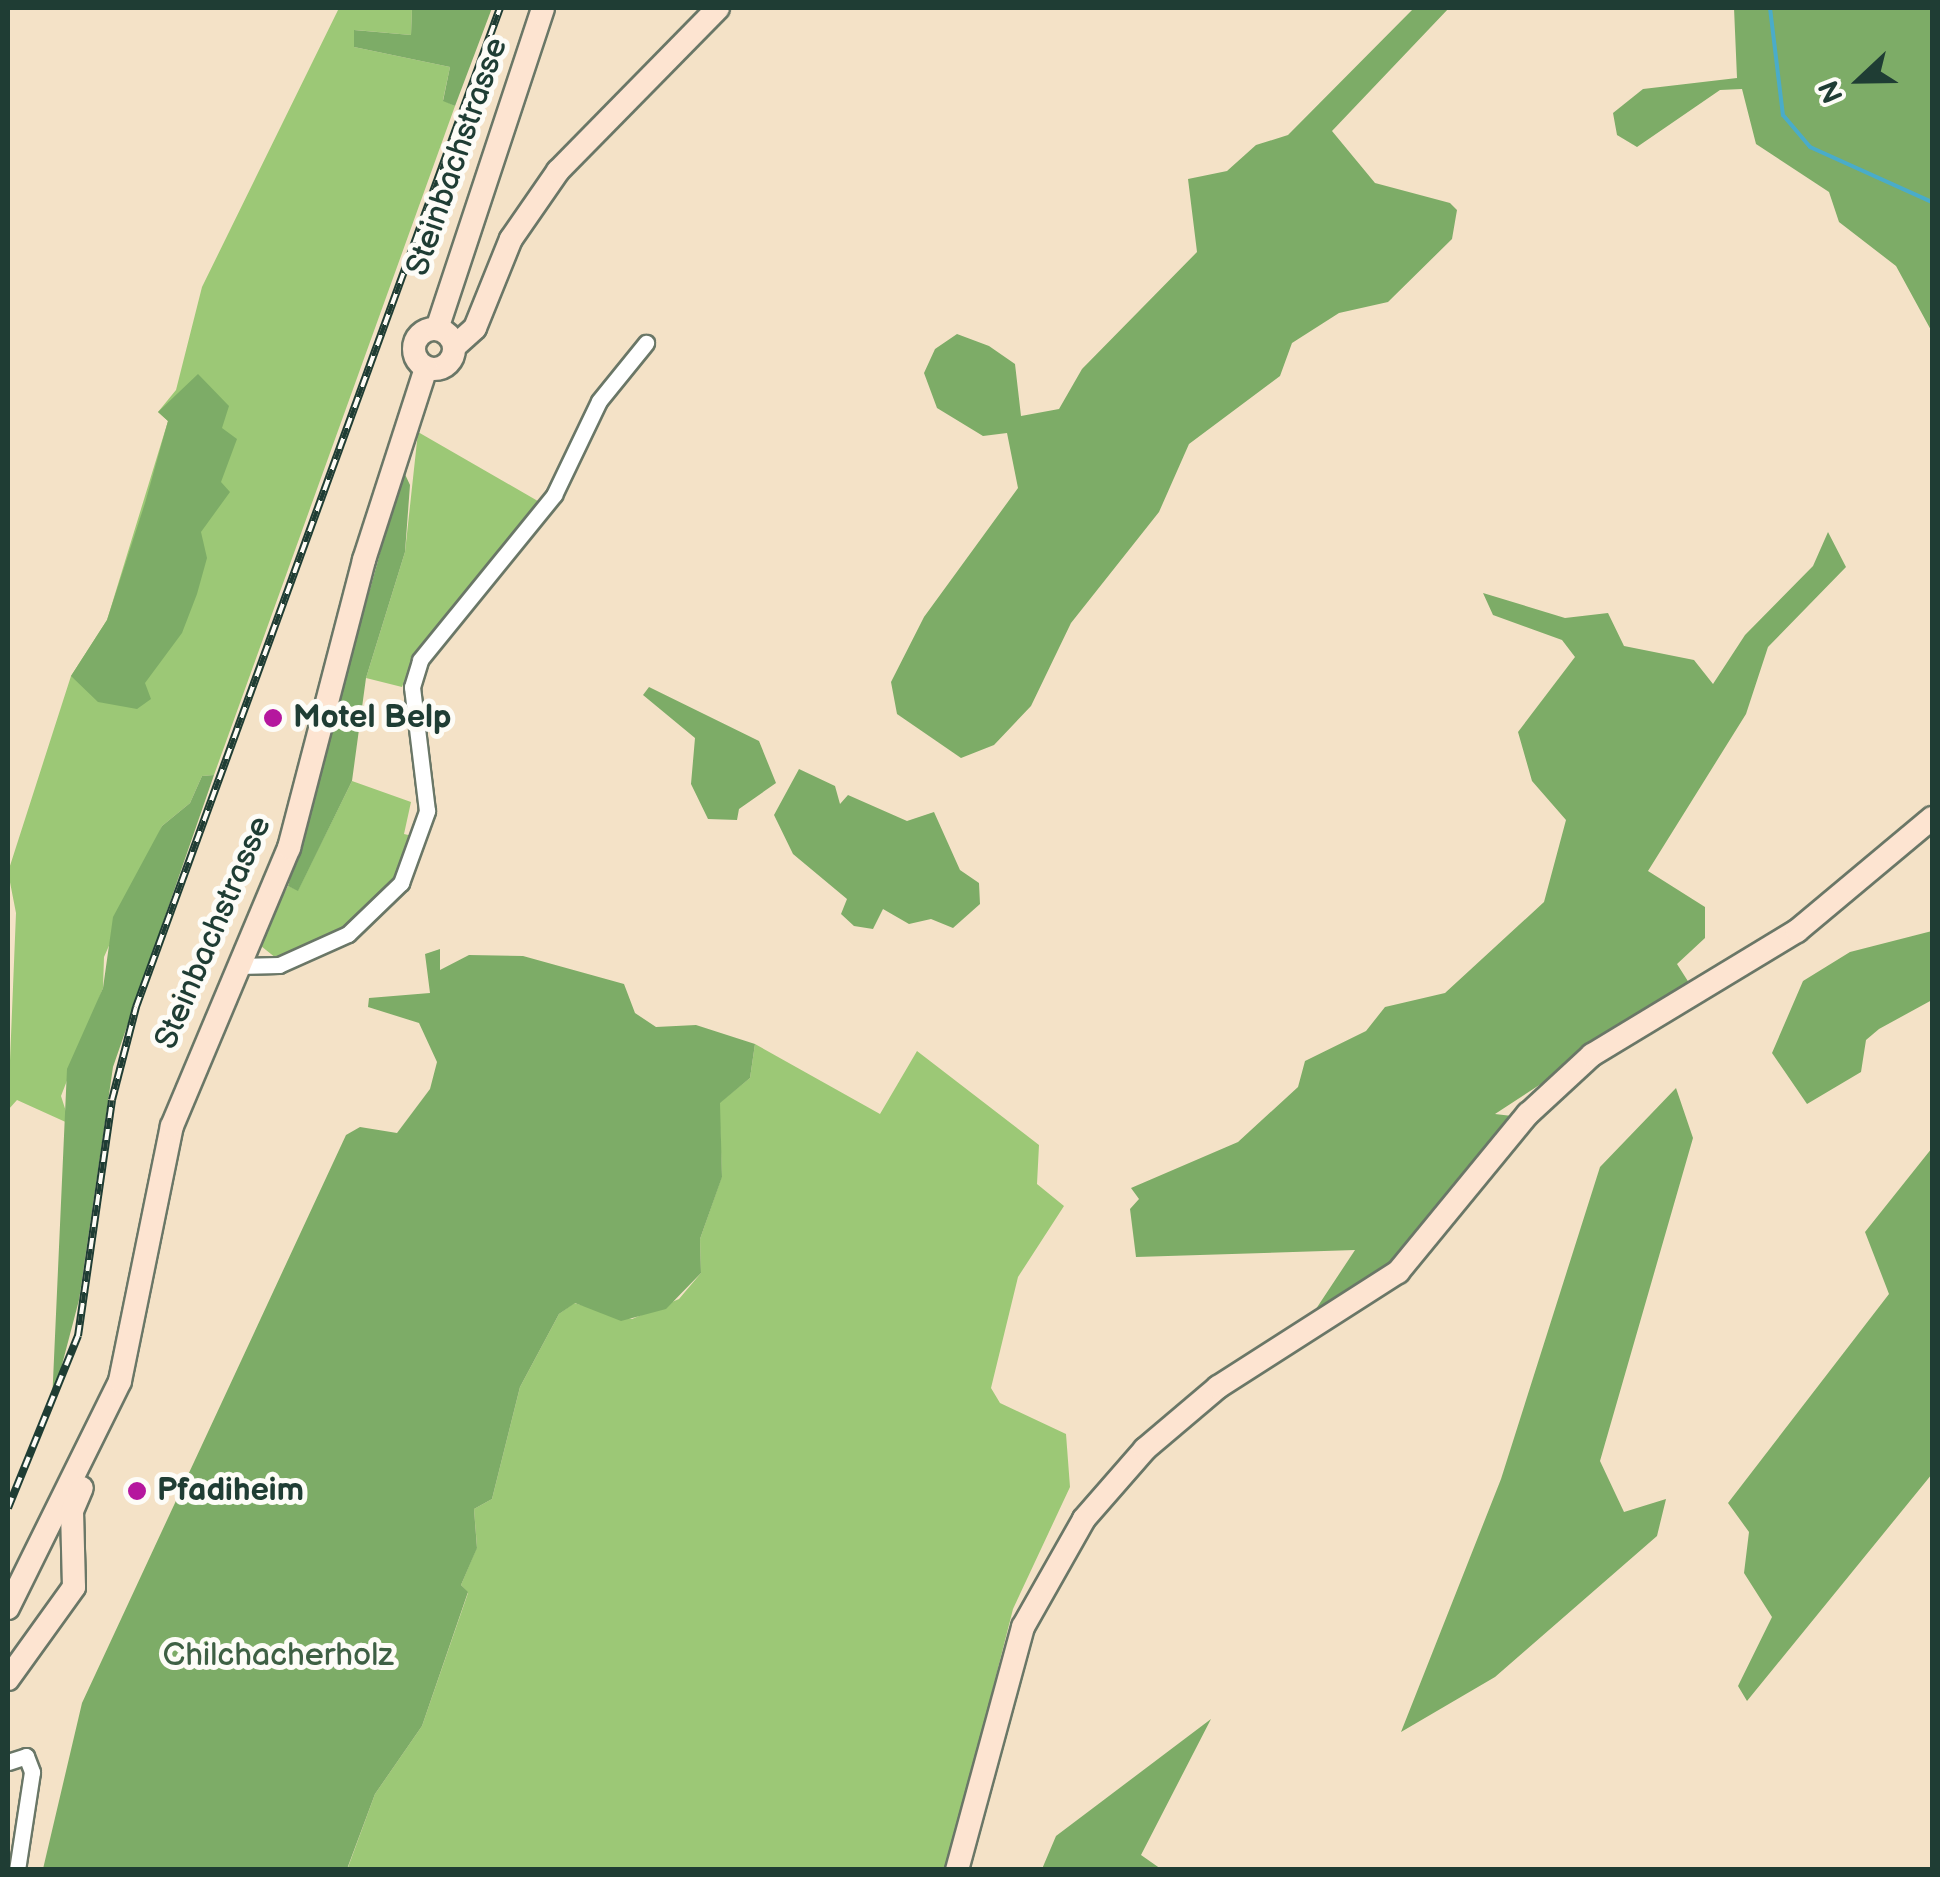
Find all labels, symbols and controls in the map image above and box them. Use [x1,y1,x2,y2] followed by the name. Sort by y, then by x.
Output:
[1810,30,1910,130] north arrow
[399,33,517,281] street label: Steinbachstrasse
[1812,75,1851,107] text: N
[293,699,451,737] place label: Motel Belp
[262,707,284,729] marker: Motel Belp
[148,811,280,1055] street label: Steinbachstrasse
[157,1472,304,1510] place label: Pfadiheim
[126,1480,148,1502] marker: Pfadiheim
[162,1637,394,1675] park label: Chilchacherholz

